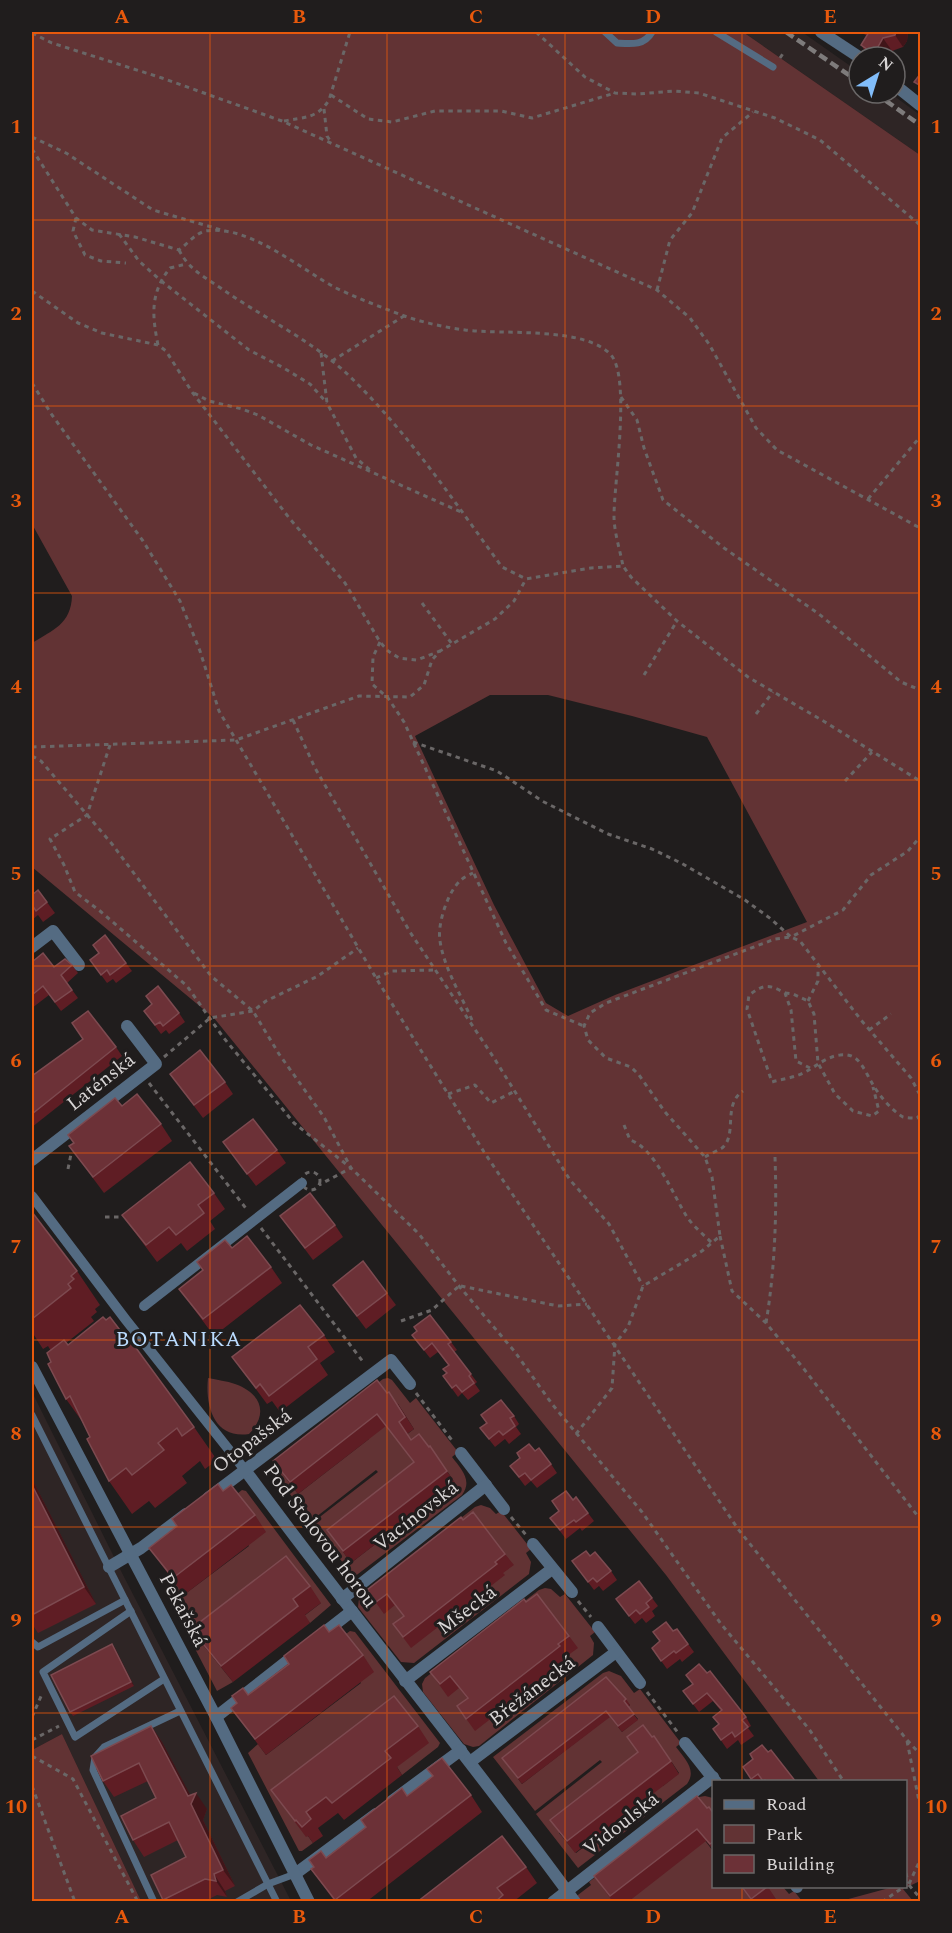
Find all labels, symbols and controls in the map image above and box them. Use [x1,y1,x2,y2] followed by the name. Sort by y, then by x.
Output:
[114,2,130,32] text: A
[292,2,306,32] text: B
[469,2,483,32] text: C
[645,2,661,32] text: D
[823,2,837,32] text: E
[847,45,907,105] north arrow
[873,50,898,77] text: N
[10,112,22,142] text: 1
[930,112,942,142] text: 1
[10,299,22,329] text: 2
[930,299,942,329] text: 2
[10,486,22,516] text: 3
[930,486,942,516] text: 3
[10,672,22,702] text: 4
[930,672,942,702] text: 4
[10,859,22,889] text: 5
[930,859,942,889] text: 5
[60,1045,142,1118] street label: Laténská
[10,1046,22,1076] text: 6
[930,1046,942,1076] text: 6
[10,1232,22,1262] text: 7
[930,1232,942,1262] text: 7
[115,1324,243,1356] district label: BOTANIKA
[206,1401,298,1481] street label: Otopašská
[10,1419,22,1449] text: 8
[930,1419,942,1449] text: 8
[256,1458,384,1614] street label: Pod Stolovou horou
[367,1473,465,1559] street label: Vacínovská
[151,1568,215,1653] street label: Pekařská
[431,1578,503,1642] street label: Mšecká
[10,1606,22,1636] text: 9
[930,1606,942,1636] text: 9
[482,1648,582,1734] street label: Břežánecká
[712,1780,907,1888] legend
[577,1785,666,1863] street label: Vidoulská
[766,1791,807,1818] text: Road
[5,1792,27,1822] text: 10
[925,1792,947,1822] text: 10
[766,1821,803,1848] text: Park
[766,1851,835,1878] text: Building
[114,1902,130,1932] text: A
[292,1902,306,1932] text: B
[469,1902,483,1932] text: C
[645,1902,661,1932] text: D
[823,1902,837,1932] text: E

